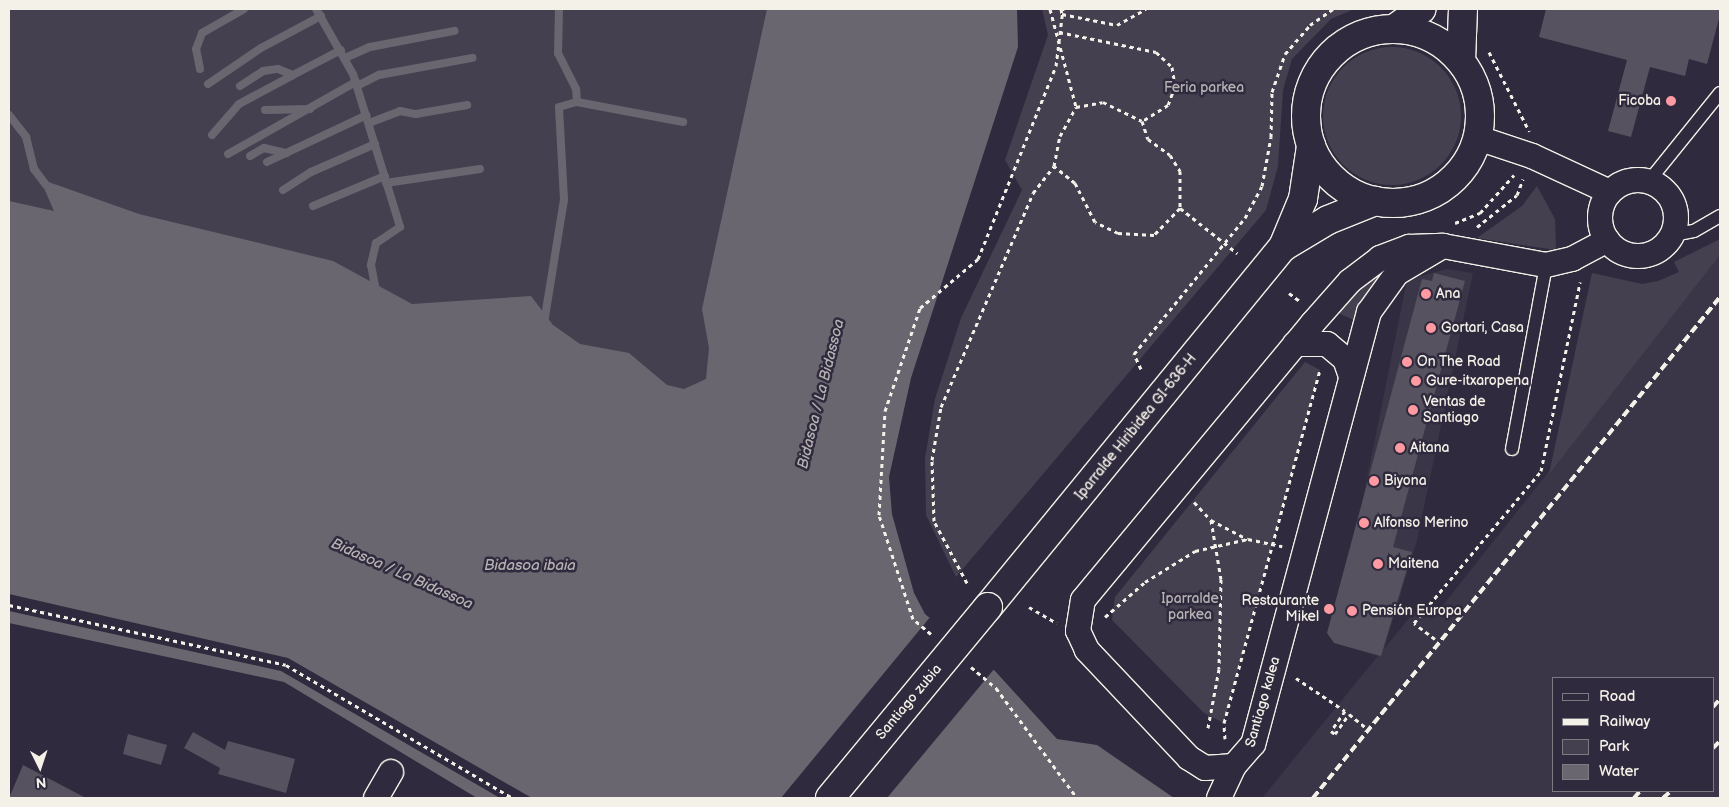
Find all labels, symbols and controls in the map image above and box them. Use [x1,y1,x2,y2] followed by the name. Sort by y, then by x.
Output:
[1164,80,1244,96] park label: Feria parkea
[1618,93,1661,109] place label: Ficoba
[1665,95,1677,107] marker: Ficoba
[1436,286,1460,302] place label: Ana
[1420,288,1432,300] marker: Ana
[794,317,848,471] water label: Bidasoa / La Bidassoa
[1441,320,1524,336] place label: Gortari, Casa
[1425,322,1437,334] marker: Gortari, Casa
[1072,350,1200,504] street label: Iparralde Hiribidea GI-636-H
[1417,354,1501,370] place label: On The Road
[1401,356,1413,368] marker: On The Road
[1426,373,1529,389] place label: Gure-itxaropena
[1410,375,1422,387] marker: Gure-itxaropena
[1423,394,1486,427] place label: Ventas de Santiago
[1407,404,1419,416] marker: Ventas de Santiago
[1410,440,1449,456] place label: Aitana
[1394,442,1406,454] marker: Aitana
[1384,473,1427,489] place label: Biyona
[1368,475,1380,487] marker: Biyona
[1374,515,1469,531] place label: Alfonso Merino
[1358,517,1370,529] marker: Alfonso Merino
[328,535,476,613] water label: Bidasoa / La Bidassoa
[1388,556,1439,572] place label: Maitena
[484,557,576,575] water label: Bidasoa ibaia
[1372,558,1384,570] marker: Maitena
[1161,591,1219,624] park label: Iparralde parkea
[1241,593,1319,626] place label: Restaurante Mikel
[1323,603,1335,615] marker: Restaurante Mikel
[1362,603,1462,619] place label: Pensión Europa
[1346,605,1358,617] marker: Pensión Europa
[1242,655,1284,749] street label: Santiago kalea
[873,661,945,743] street label: Santiago zubia
[1552,677,1714,792] legend
[1599,687,1635,706] text: Road
[1599,712,1650,731] text: Railway
[1599,737,1629,756] text: Park
[15,742,65,792] north arrow
[1599,762,1639,781] text: Water
[35,774,47,791] text: N

